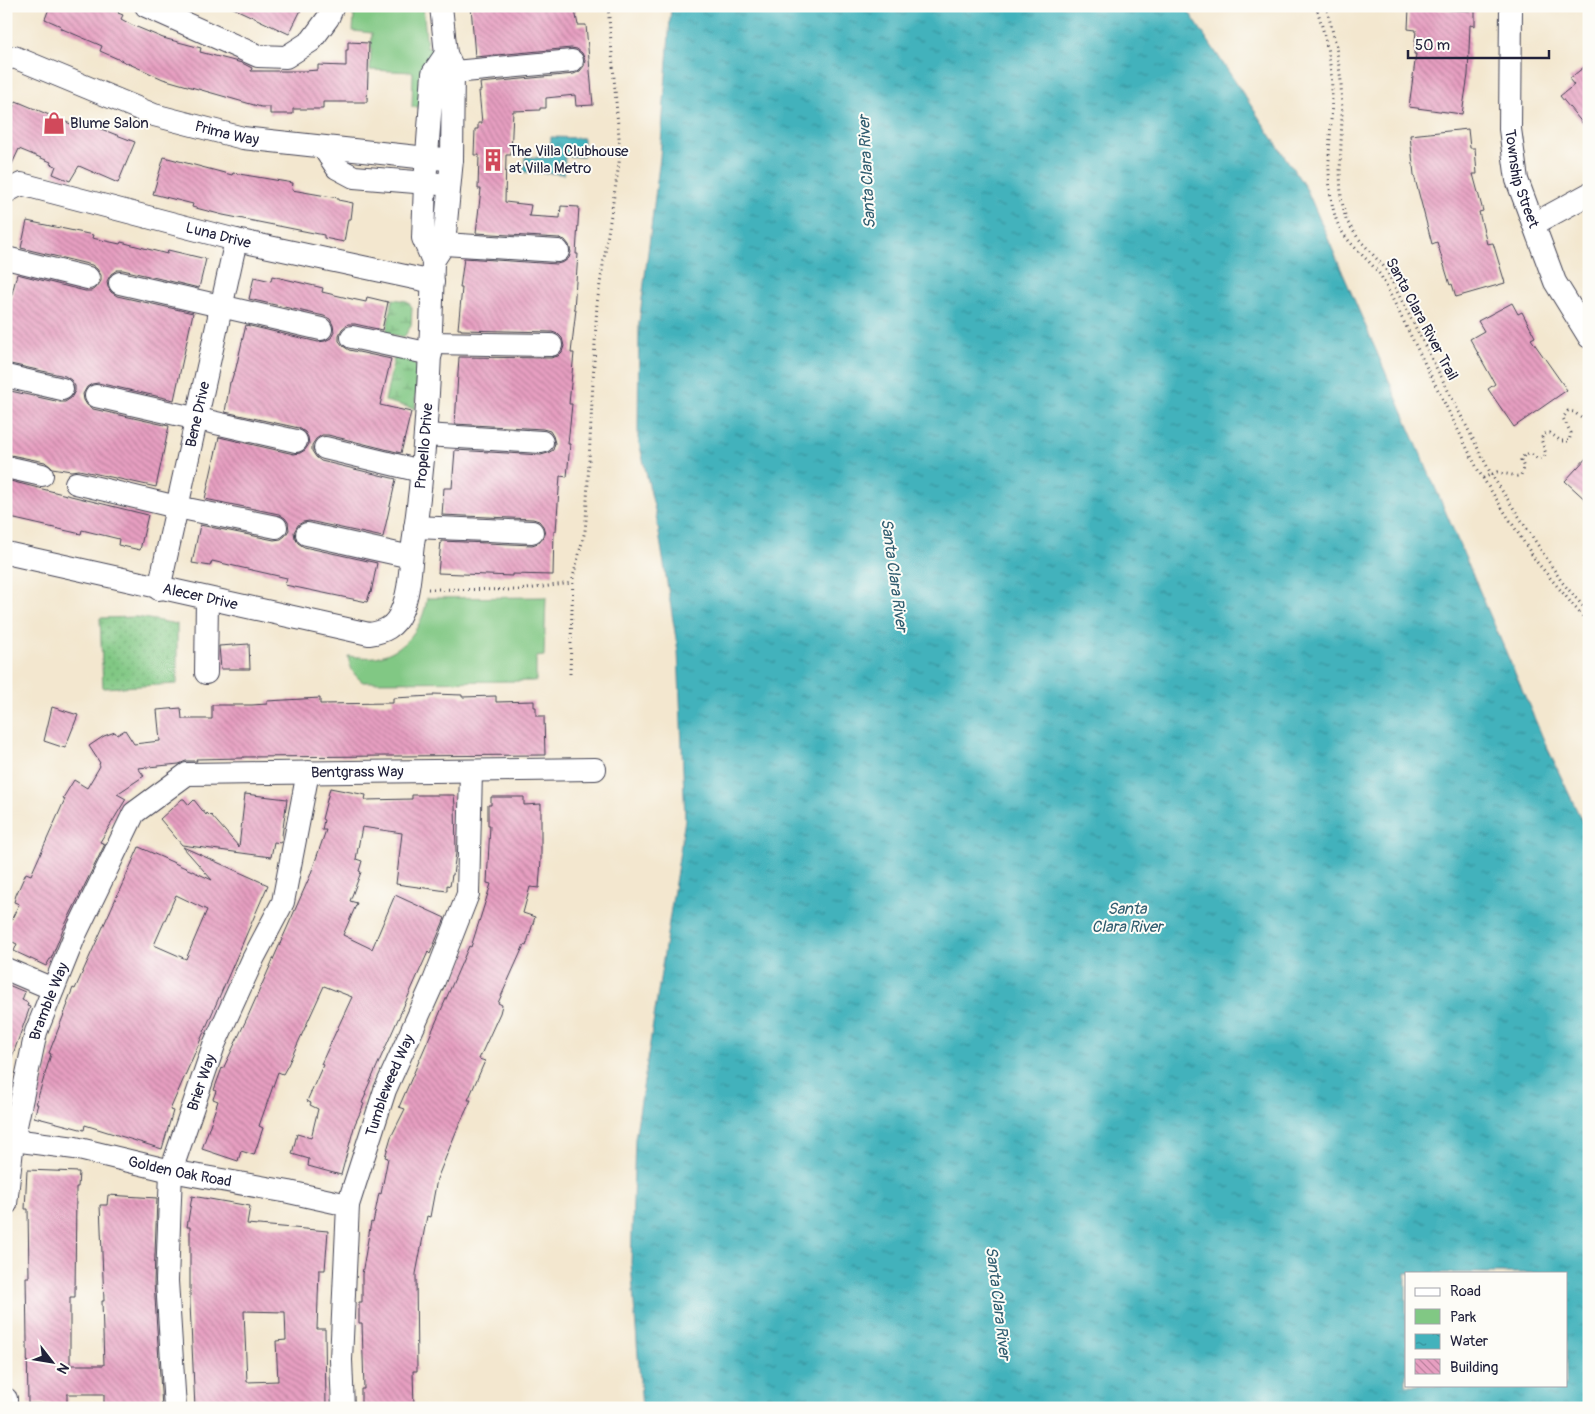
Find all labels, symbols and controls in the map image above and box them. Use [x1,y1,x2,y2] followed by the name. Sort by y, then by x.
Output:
[1408,28,1549,60] scale bar
[1415,36,1450,55] text: 50 m
[41,110,67,136] shop icon: Blume Salon
[854,112,880,229] water label: Santa Clara River
[70,114,149,133] place label: Blume Salon
[193,117,260,150] street label: Prima Way
[1500,128,1543,232] street label: Township Street
[509,142,629,178] place label: The Villa Clubhouse at Villa Metro
[480,147,506,173] building icon: The Villa Clubhouse at Villa Metro
[184,218,253,253] street label: Luna Drive
[1381,255,1462,384] street label: Santa Clara River Trail
[182,379,215,449] street label: Bene Drive
[411,402,437,490] street label: Propello Drive
[876,517,912,635] water label: Santa Clara River
[161,579,240,615] street label: Alecer Drive
[311,762,404,782] street label: Bentgrass Way
[1091,899,1165,937] water label: Santa Clara River
[26,959,73,1042] street label: Bramble Way
[362,1031,419,1139] street label: Tumbleweed Way
[183,1051,220,1113] street label: Brier Way
[126,1152,233,1192] street label: Golden Oak Road
[981,1245,1015,1363] water label: Santa Clara River
[1405,1272,1568,1386] legend
[1450,1282,1481,1301] text: Road
[1450,1308,1477,1327] text: Park
[1450,1332,1489,1351] text: Water
[28,1336,78,1386] north arrow
[1450,1358,1498,1377] text: Building
[53,1360,72,1377] text: N

